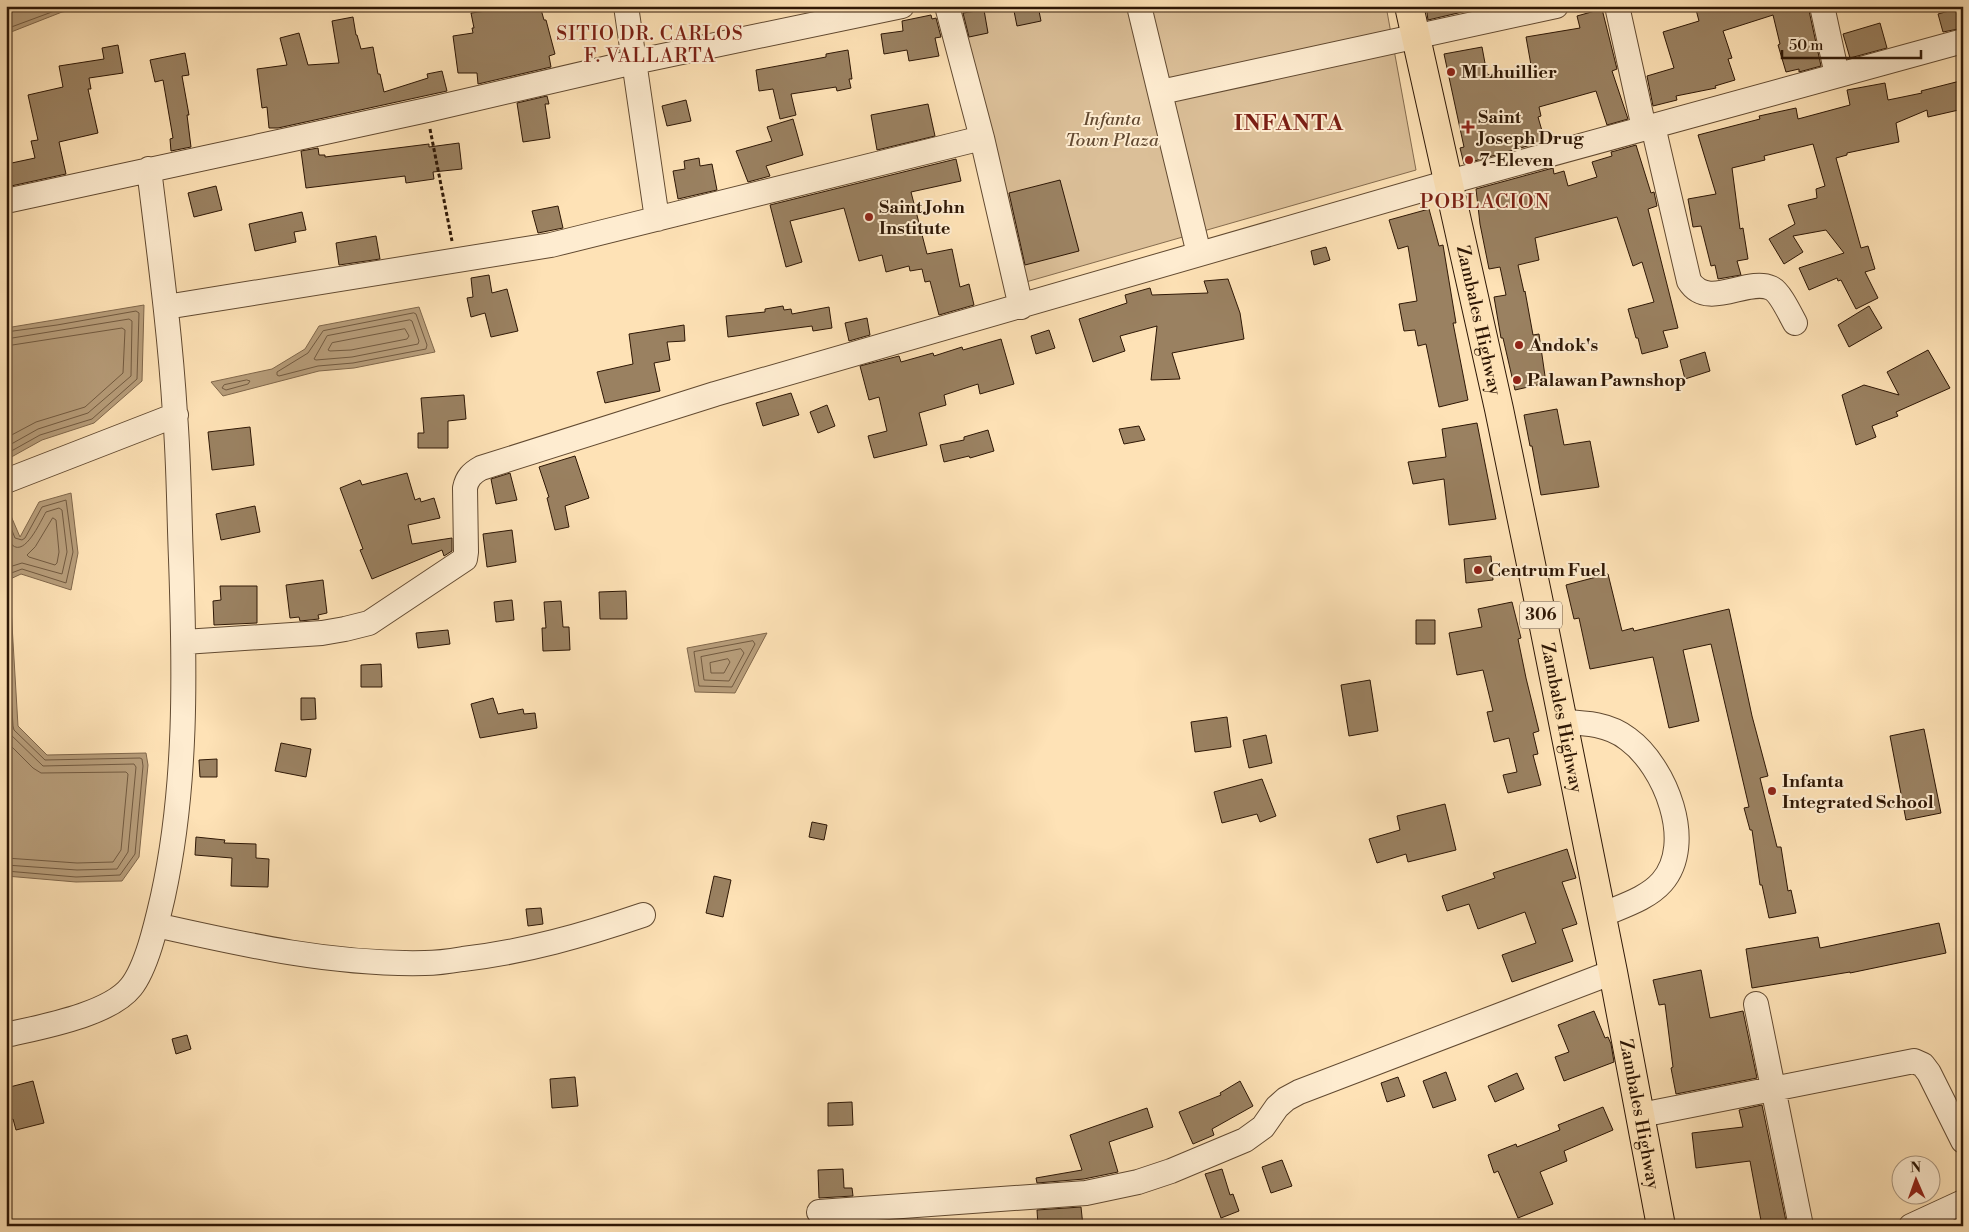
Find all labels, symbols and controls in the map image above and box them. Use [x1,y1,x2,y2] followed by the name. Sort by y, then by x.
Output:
[556,22,744,68] district label: SITIO DR. CARLOS F. VALLARTA
[1782,28,1920,60] scale bar
[1789,36,1823,55] text: 50 m
[1461,61,1557,84] place label: M Lhuillier
[1445,66,1457,78] marker: M Lhuillier
[1475,106,1584,150] place label: Saint Joseph Drug
[1065,108,1160,152] park label: Infanta Town Plaza
[1234,110,1344,137] district label: INFANTA
[1462,121,1474,133] marker: Saint Joseph Drug
[1479,149,1553,172] place label: 7-Eleven
[1463,154,1475,166] marker: 7-Eleven
[1420,190,1550,215] district label: POBLACION
[879,196,965,240] place label: Saint John Institute
[863,211,875,223] marker: Saint John Institute
[1451,243,1507,397] street label: Zambales Highway
[1528,334,1598,357] place label: Andok's
[1513,339,1525,351] marker: Andok's
[1527,369,1686,392] place label: Palawan Pawnshop
[1511,374,1523,386] marker: Palawan Pawnshop
[1488,559,1606,582] place label: Centrum Fuel
[1472,564,1484,576] marker: Centrum Fuel
[1520,602,1562,628] road number: 306
[1536,641,1588,795] street label: Zambales Highway
[1782,770,1934,814] place label: Infanta Integrated School
[1766,785,1778,797] marker: Infanta Integrated School
[1614,1037,1665,1191] street label: Zambales Highway
[1892,1154,1942,1204] north arrow
[1910,1159,1921,1177] text: N

